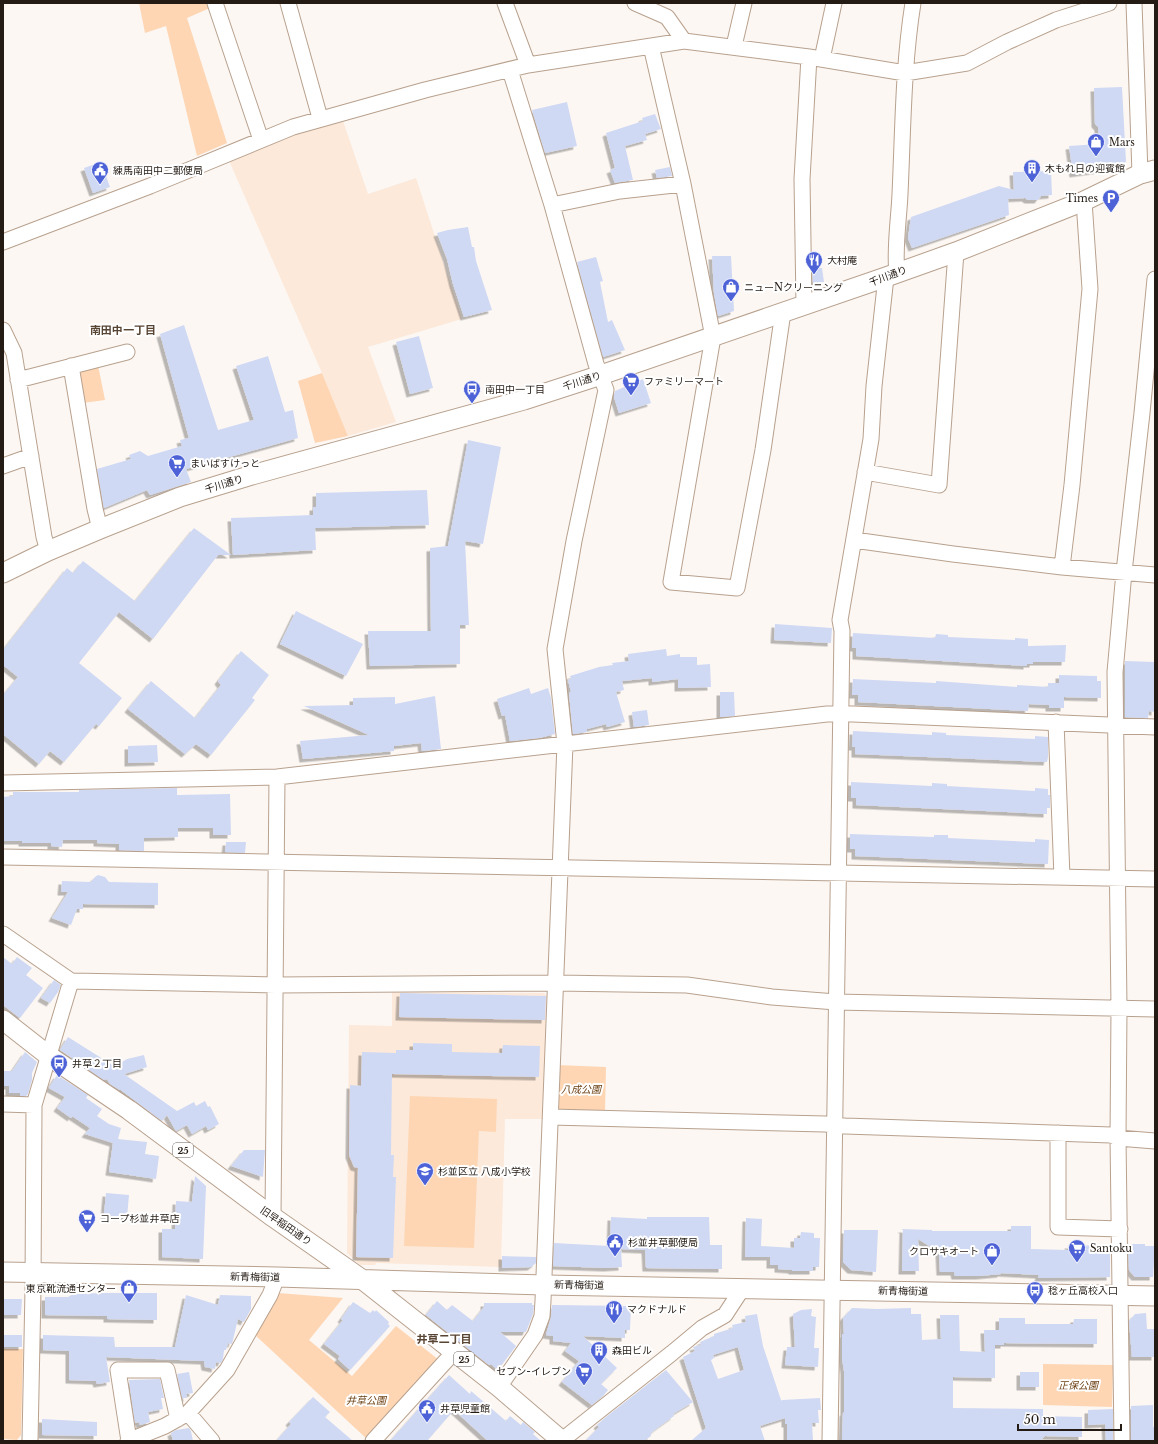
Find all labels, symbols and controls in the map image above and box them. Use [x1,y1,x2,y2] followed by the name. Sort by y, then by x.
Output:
[1086,132,1106,157] shop icon: Mars
[1109,136,1135,149] place label: Mars
[1022,158,1042,183] building icon: 木もれ日の迎賓館
[90,160,110,185] public building icon: 練馬南田中二郵便局
[1045,162,1125,175] place label: 木もれ日の迎賓館
[113,164,203,177] place label: 練馬南田中二郵便局
[1101,188,1121,213] parking icon: Times
[1066,192,1098,205] place label: Times
[804,250,824,275] restaurant icon: 大村庵
[827,254,857,267] place label: 大村庵
[867,263,909,289] street label: 千川通り
[721,277,741,302] shop icon: ニューNクリーニング
[744,281,843,294] place label: ニューNクリーニング
[90,323,156,337] district label: 南田中一丁目
[561,369,603,393] street label: 千川通り
[621,371,641,396] supermarket icon: ファミリーマート
[644,375,724,388] place label: ファミリーマート
[462,379,482,404] bus stop icon: 南田中一丁目
[485,383,545,396] place label: 南田中一丁目
[167,453,187,478] supermarket icon: まいばすけっと
[190,457,260,470] place label: まいばすけっと
[203,472,245,496] street label: 千川通り
[49,1053,69,1078] bus stop icon: 井草２丁目
[72,1057,122,1070] place label: 井草２丁目
[561,1083,603,1096] park label: 八成公園
[173,1143,193,1157] road number: 25
[415,1161,435,1186] school or university icon: 杉並区立 八成小学校
[438,1165,531,1178] place label: 杉並区立 八成小学校
[258,1203,314,1249] street label: 旧早稲田通り
[77,1208,97,1233] supermarket icon: コープ杉並井草店
[100,1212,179,1225] place label: コープ杉並井草店
[605,1232,625,1257] public building icon: 杉並井草郵便局
[628,1236,698,1249] place label: 杉並井草郵便局
[1067,1238,1087,1263] supermarket icon: Santoku
[982,1241,1002,1266] shop icon: クロサキオート
[1090,1242,1132,1255] place label: Santoku
[909,1245,979,1258] place label: クロサキオート
[230,1270,280,1284] street label: 新青梅街道
[119,1278,139,1303] shop icon: 東京靴流通センター
[554,1278,604,1292] street label: 新青梅街道
[1025,1280,1045,1305] bus stop icon: 稔ヶ丘高校入口
[26,1282,116,1295] place label: 東京靴流通センター
[878,1284,928,1298] street label: 新青梅街道
[1048,1284,1118,1297] place label: 稔ヶ丘高校入口
[604,1299,624,1324] restaurant icon: マクドナルド
[627,1303,687,1316] place label: マクドナルド
[417,1332,472,1346] district label: 井草二丁目
[589,1340,609,1365] building icon: 森田ビル
[612,1344,652,1357] place label: 森田ビル
[454,1352,474,1366] road number: 25
[574,1361,594,1386] supermarket icon: セブン-イレブン
[496,1365,571,1378] place label: セブン-イレブン
[1058,1379,1100,1392] park label: 正保公園
[346,1394,388,1407] park label: 井草公園
[417,1398,437,1423] public building icon: 井草児童館
[440,1402,490,1415] place label: 井草児童館
[1018,1406,1121,1432] scale bar
[1024,1412,1056,1427] text: 50 m

